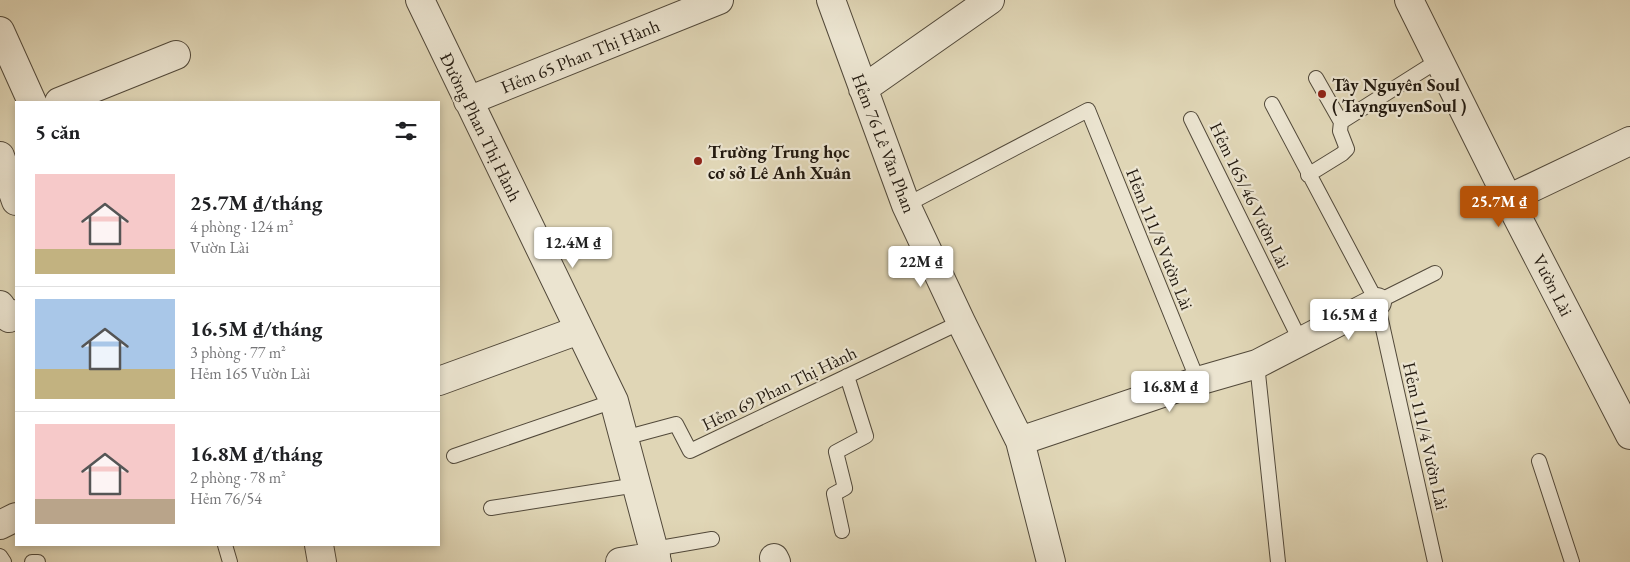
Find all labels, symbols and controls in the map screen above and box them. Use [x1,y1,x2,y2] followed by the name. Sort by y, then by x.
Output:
[497,14,663,98] street label: Hẻm 65 Phan Thị Hành
[435,49,527,205] street label: Đường Phan Thị Hành
[847,70,921,217] street label: Hẻm 76 Lê Văn Phan
[1332,73,1467,117] place label: Tây Nguyên Soul ( TaynguyenSoul )
[1316,88,1328,100] marker: Tây Nguyên Soul ( TaynguyenSoul )
[392,117,420,145] icon: filters
[35,118,81,145] text: 5 căn
[1205,118,1296,272] street label: Hẻm 165/46 Vườn Lài
[708,140,851,184] place label: Trường Trung học cơ sở Lê Anh Xuân
[692,155,704,167] marker: Trường Trung học cơ sở Lê Anh Xuân
[1121,165,1199,314] street label: Hẻm 111/8 Vườn Lài
[1453,186,1545,228] pin: 25.7M ₫
[190,189,322,216] text: 25.7M ₫/tháng
[1471,191,1527,212] text: 25.7M ₫
[75,194,135,254] icon: home
[190,216,294,237] text: 4 phòng · 124 m²
[527,226,619,269] pin: 12.4M ₫
[545,232,601,253] text: 12.4M ₫
[190,237,249,258] text: Vườn Lài
[886,246,956,288] pin: 22M ₫
[1528,250,1579,320] street label: Vườn Lài
[899,251,943,272] text: 22M ₫
[1303,298,1395,341] pin: 16.5M ₫
[1321,304,1377,325] text: 16.5M ₫
[190,315,322,342] text: 16.5M ₫/tháng
[75,319,135,379] icon: home
[698,341,860,435] street label: Hẻm 69 Phan Thị Hành
[190,342,286,363] text: 3 phòng · 77 m²
[1398,360,1454,513] street label: Hẻm 111/4 Vườn Lài
[190,363,310,384] text: Hẻm 165 Vườn Lài
[1124,370,1216,413] pin: 16.8M ₫
[1142,376,1198,397] text: 16.8M ₫
[190,440,322,467] text: 16.8M ₫/tháng
[75,444,135,504] icon: home
[190,467,286,488] text: 2 phòng · 78 m²
[190,488,262,509] text: Hẻm 76/54

